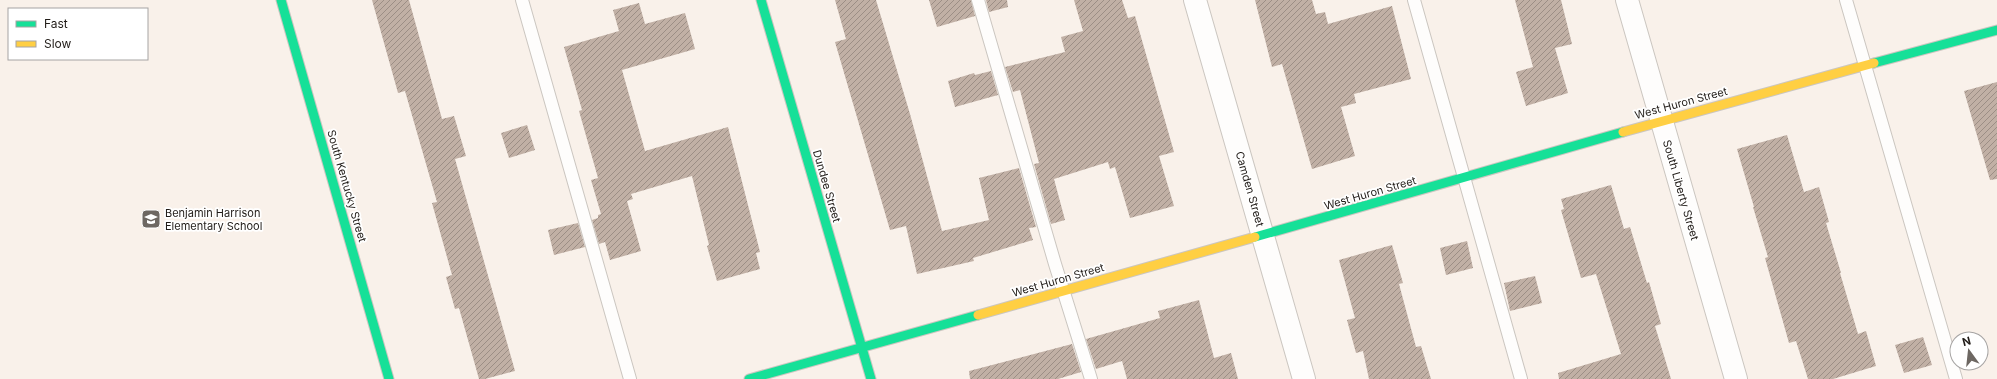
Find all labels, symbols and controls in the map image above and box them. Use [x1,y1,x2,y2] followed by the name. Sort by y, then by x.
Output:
[8,8,148,60] legend
[44,16,68,31] text: Fast
[44,36,72,51] text: Slow
[1633,84,1729,122] street label: West Huron Street
[324,128,370,244] street label: South Kentucky Street
[1660,138,1702,242] street label: South Liberty Street
[810,148,844,224] street label: Dundee Street
[1233,150,1268,229] street label: Camden Street
[1322,173,1418,213] street label: West Huron Street
[165,206,262,233] place label: Benjamin Harrison Elementary School
[140,208,162,230] school or university icon: Benjamin Harrison Elementary School
[1010,260,1106,300] street label: West Huron Street
[1949,331,1989,371] north arrow
[1961,333,1972,349] text: N

